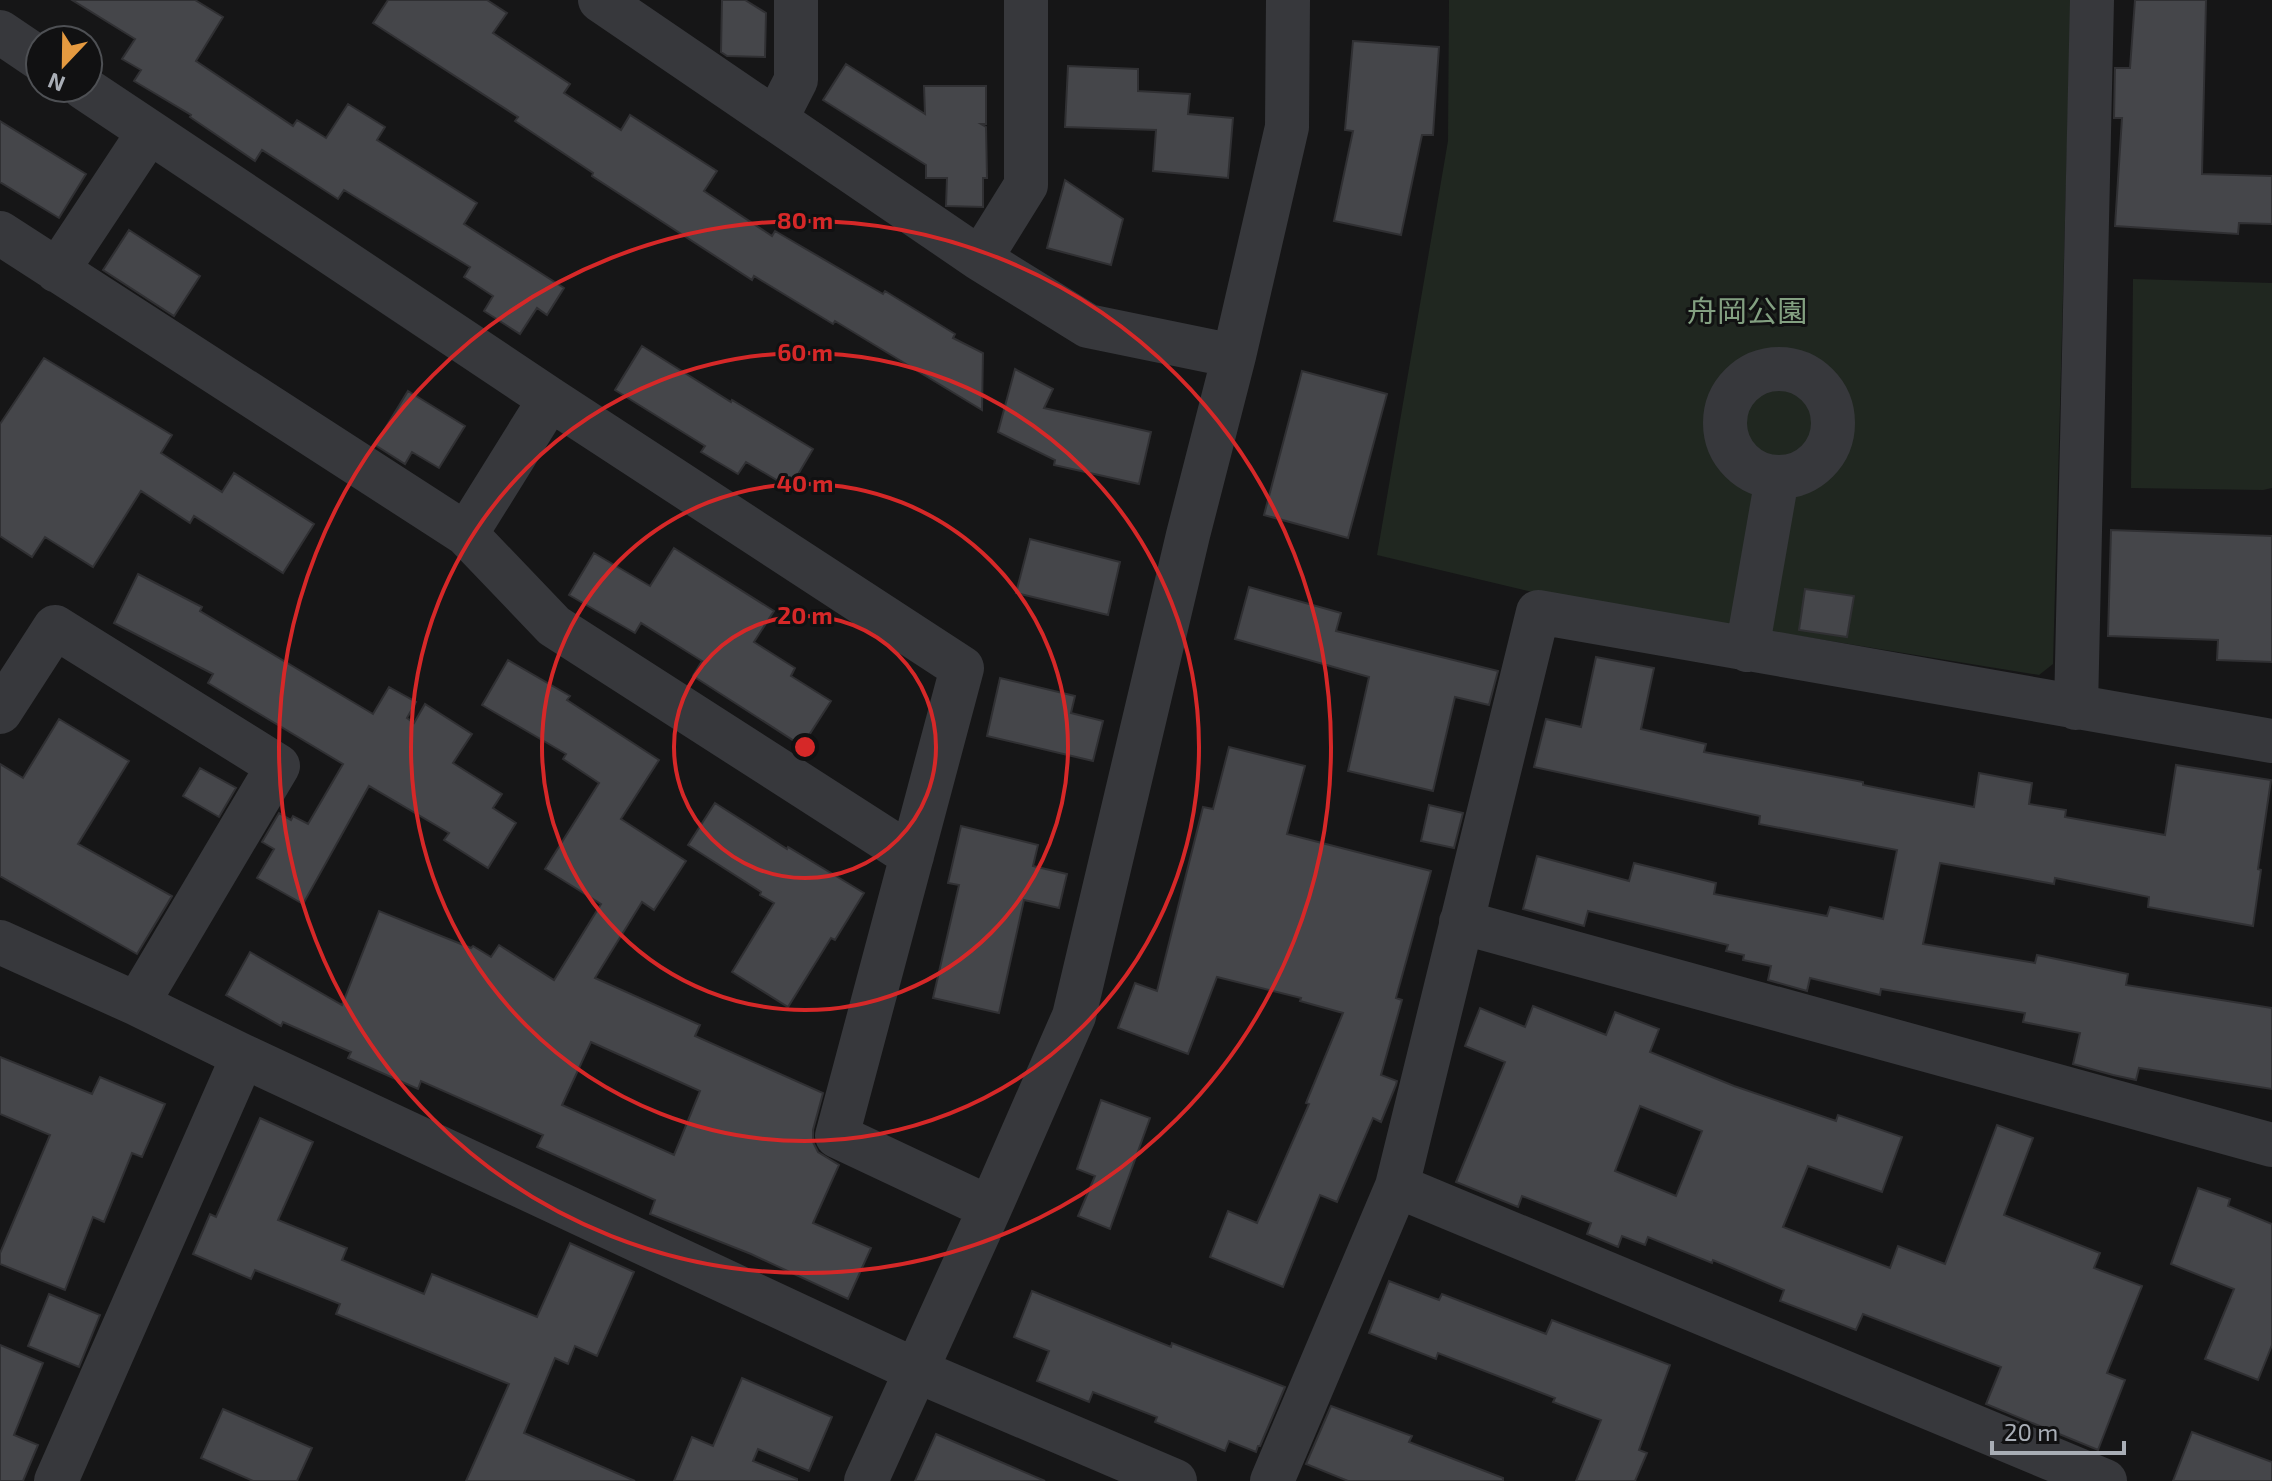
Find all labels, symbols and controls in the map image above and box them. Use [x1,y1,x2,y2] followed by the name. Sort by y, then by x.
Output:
[24,24,104,104] north arrow
[44,68,68,99] text: N
[777,205,833,234] text: 80 m
[1687,292,1807,328] park label: 舟岡公園
[777,337,833,366] text: 60 m
[777,468,833,497] text: 40 m
[777,600,833,629] text: 20 m
[791,733,819,761] centre of rings
[1992,1405,2124,1455] scale bar
[2004,1417,2058,1446] text: 20 m

